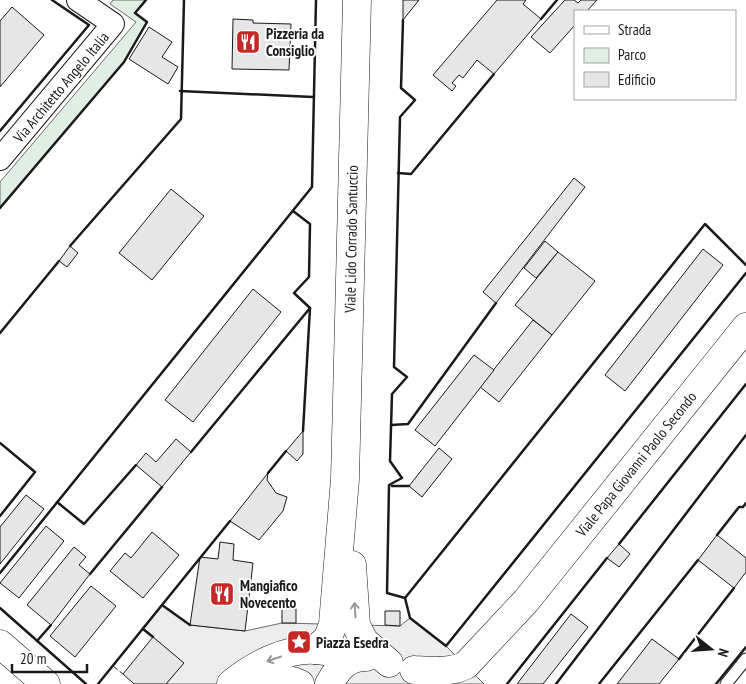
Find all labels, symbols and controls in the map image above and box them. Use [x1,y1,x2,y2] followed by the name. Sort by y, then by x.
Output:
[574,10,736,100] legend
[618,20,651,39] text: Strada
[266,24,324,60] place label: Pizzeria da Consiglio
[8,28,113,147] street label: Via Architetto Angelo Italia
[235,29,261,55] restaurant icon: Pizzeria da Consiglio
[618,45,646,64] text: Parco
[618,70,656,89] text: Edificio
[340,165,362,314] street label: Viale Lido Corrado Santuccio
[571,388,700,541] street label: Viale Papa Giovanni Paolo Secondo
[240,576,298,612] place label: Mangiafico Novecento
[209,581,235,607] restaurant icon: Mangiafico Novecento
[350,602,360,618] one-way arrow
[686,624,736,674] north arrow
[286,629,312,655] place icon: Piazza Esedra
[316,633,389,652] place label: Piazza Esedra
[12,642,88,674] scale bar
[714,647,733,659] text: N
[20,649,46,668] text: 20 m
[267,655,282,664] one-way arrow

